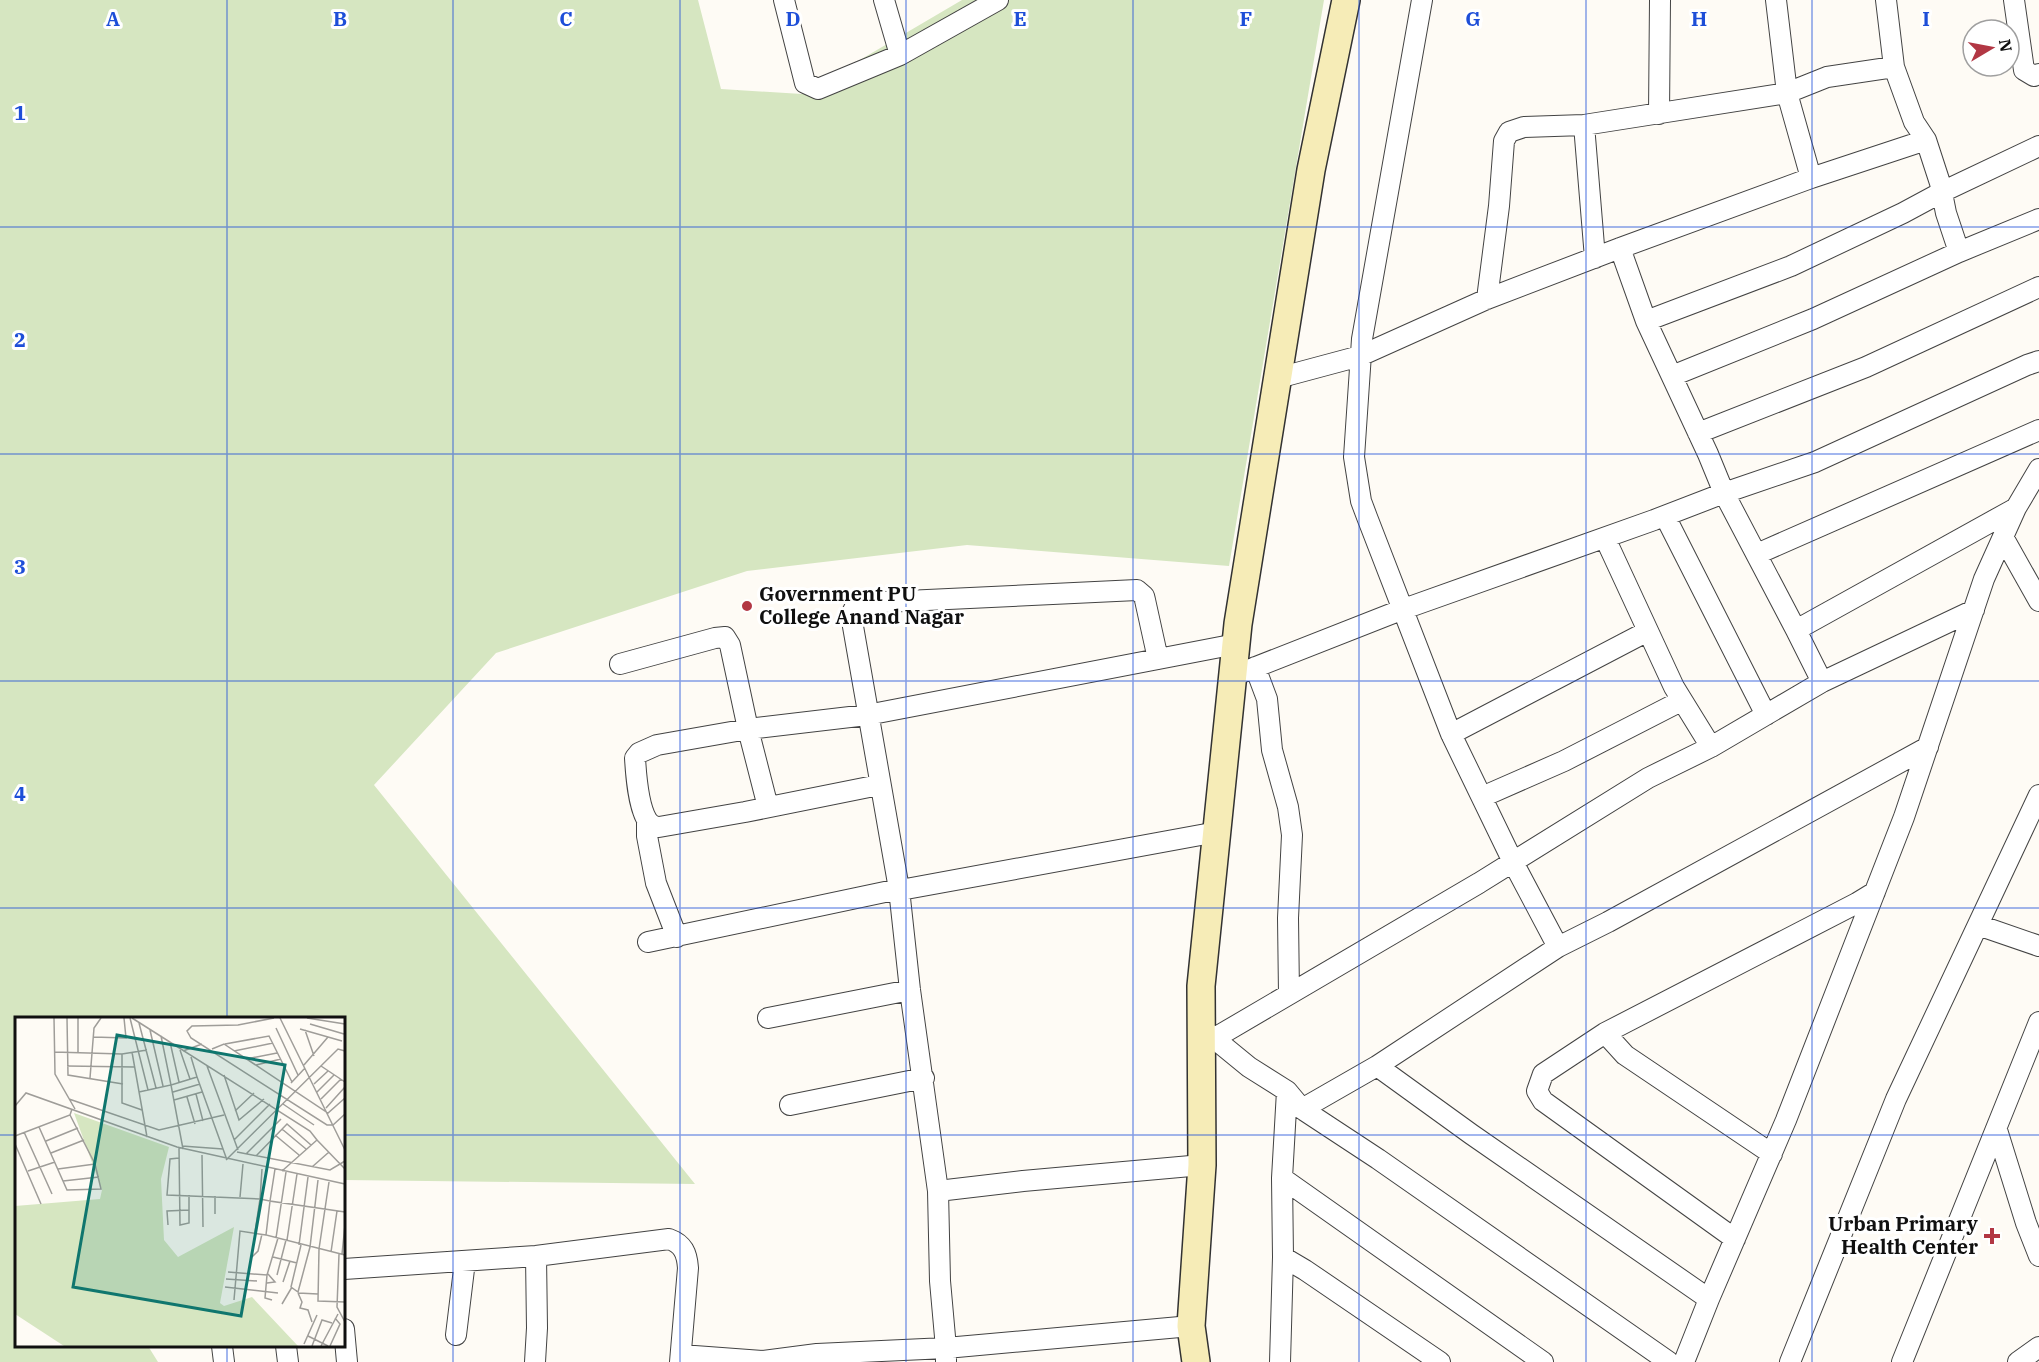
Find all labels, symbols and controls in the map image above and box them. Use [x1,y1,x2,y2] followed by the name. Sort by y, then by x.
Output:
[106,5,120,32] text: A
[333,5,347,32] text: B
[559,5,573,32] text: C
[785,5,801,32] text: D
[1013,5,1027,32] text: E
[1240,5,1252,32] text: F
[1465,5,1481,32] text: G
[1691,5,1707,32] text: H
[1922,5,1930,32] text: I
[1961,18,2021,78] north arrow
[1995,37,2017,53] text: N
[14,99,26,126] text: 1
[14,326,26,353] text: 2
[14,553,26,580] text: 3
[759,580,964,630] place label: Government PU College Anand Nagar
[740,599,754,613] marker: Government PU College Anand Nagar
[14,780,26,807] text: 4
[15,1017,345,1347] inset map
[1828,1210,1979,1260] place label: Urban Primary Health Center
[1983,1227,2001,1245] marker: Urban Primary Health Center

